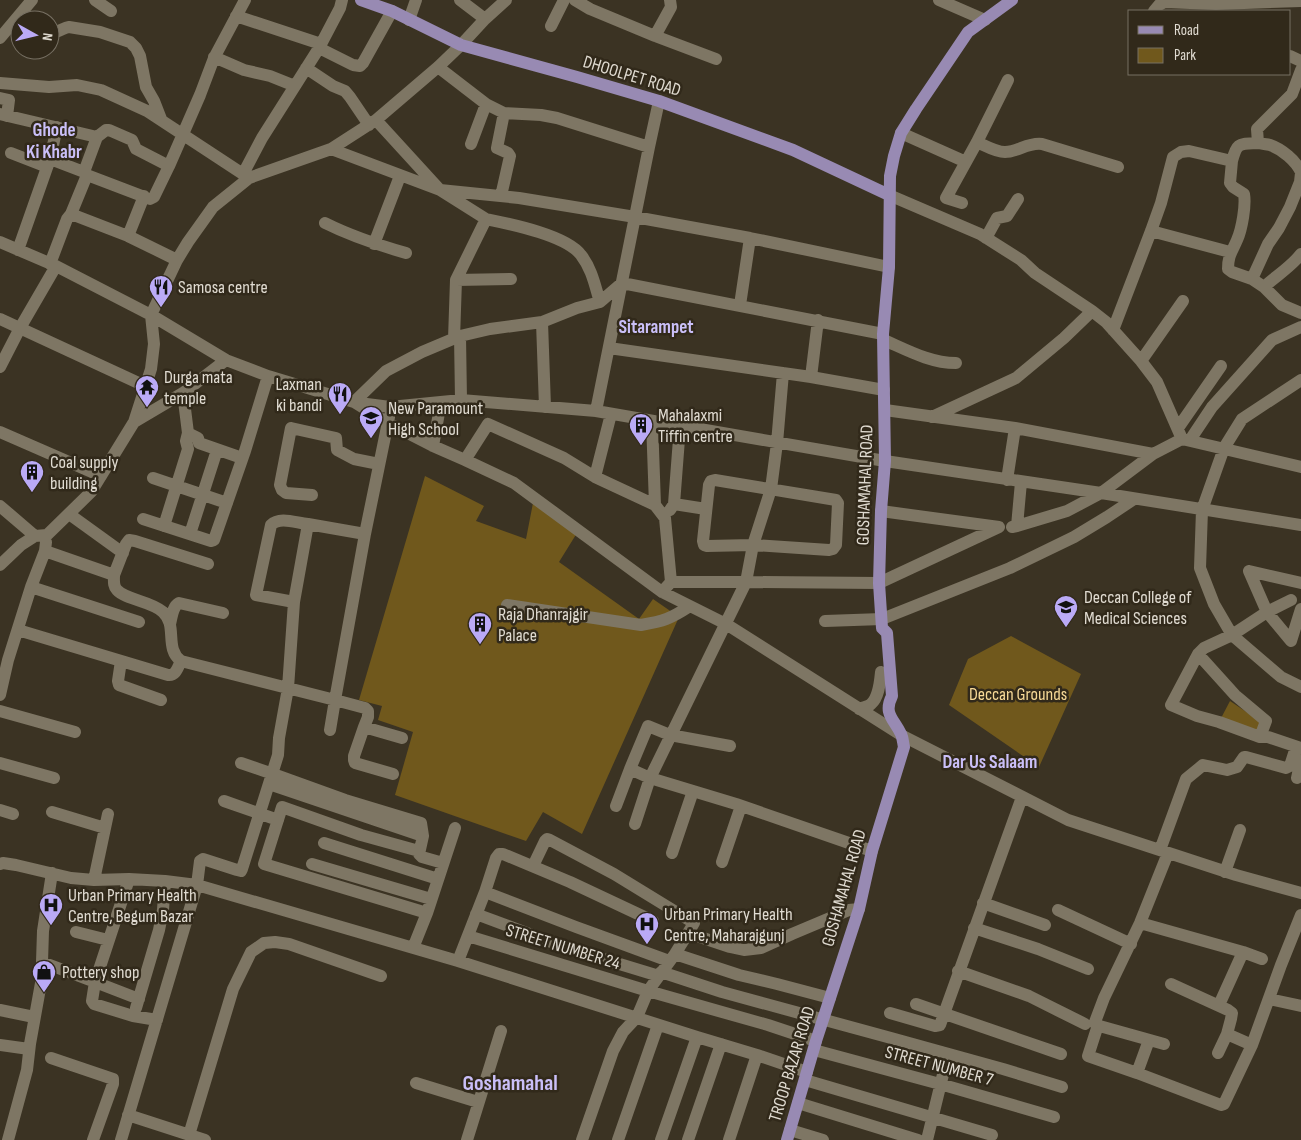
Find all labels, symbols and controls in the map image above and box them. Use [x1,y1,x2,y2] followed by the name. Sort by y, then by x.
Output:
[10,10,60,60] north arrow
[1128,10,1291,75] legend
[1174,21,1199,40] text: Road
[38,32,56,42] text: N
[1174,46,1196,65] text: Park
[581,51,683,101] street label: DHOOLPET ROAD
[26,119,82,164] district label: Ghode Ki Khabr
[148,274,174,308] restaurant icon: Samosa centre
[178,277,268,298] place label: Samosa centre
[618,316,694,339] district label: Sitarampet
[164,367,233,409] place label: Durga mata temple
[134,374,160,408] temple icon: Durga mata temple
[275,374,322,416] place label: Laxman ki bandi
[327,381,353,415] restaurant icon: Laxman ki bandi
[388,398,484,440] place label: New Paramount High School
[358,405,384,439] school or university icon: New Paramount High School
[658,405,733,447] place label: Mahalaxmi Tiffin centre
[628,412,654,446] building icon: Mahalaxmi Tiffin centre
[852,424,878,546] street label: GOSHAMAHAL ROAD
[50,452,118,494] place label: Coal supply building
[19,459,45,493] building icon: Coal supply building
[1084,587,1192,629] place label: Deccan College of Medical Sciences
[1053,594,1079,628] school or university icon: Deccan College of Medical Sciences
[498,604,588,646] place label: Raja Dhanrajgir Palace
[467,611,493,645] building icon: Raja Dhanrajgir Palace
[969,684,1067,705] park label: Deccan Grounds
[943,751,1037,774] district label: Dar Us Salaam
[817,827,871,949] street label: GOSHAMAHAL ROAD
[68,885,197,927] place label: Urban Primary Health Centre, Begum Bazar
[38,892,64,926] hospital icon: Urban Primary Health Centre, Begum Bazar
[664,904,793,946] place label: Urban Primary Health Centre, Maharajgunj
[634,911,660,945] hospital icon: Urban Primary Health Centre, Maharajgunj
[503,920,623,974] street label: STREET NUMBER 24
[31,959,57,993] shop icon: Pottery shop
[62,962,139,983] place label: Pottery shop
[764,1004,820,1124] street label: TROOP BAZAR ROAD
[883,1042,996,1091] street label: STREET NUMBER 7
[462,1070,558,1097] district label: Goshamahal

